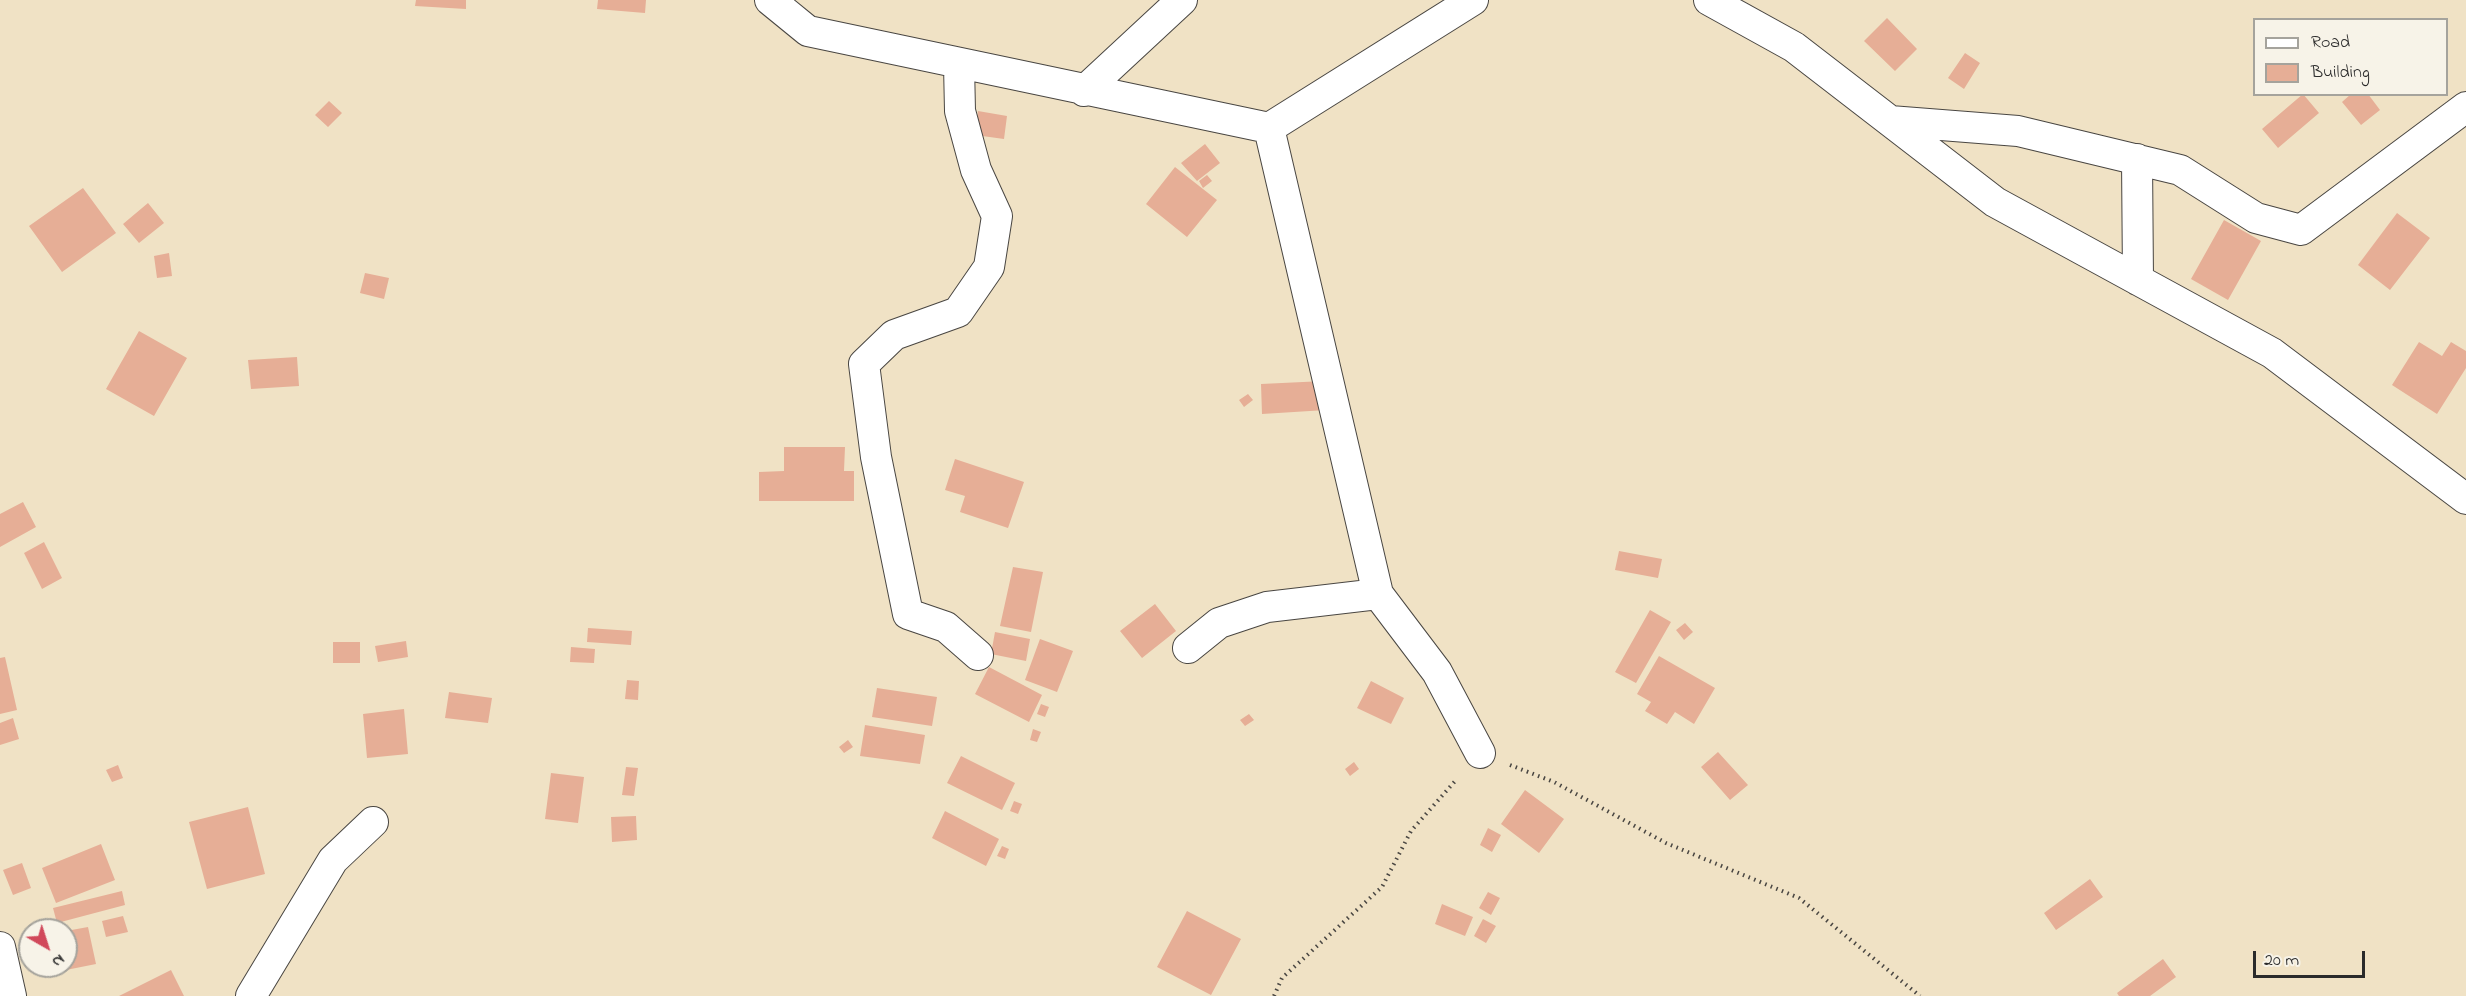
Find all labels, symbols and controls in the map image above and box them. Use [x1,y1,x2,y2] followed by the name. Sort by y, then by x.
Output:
[2253,18,2448,96] legend
[2311,30,2350,56] text: Road
[2311,60,2370,86] text: Building
[18,918,78,978] north arrow
[2256,939,2368,977] scale bar
[46,948,70,973] text: N
[2264,948,2299,974] text: 20 m

